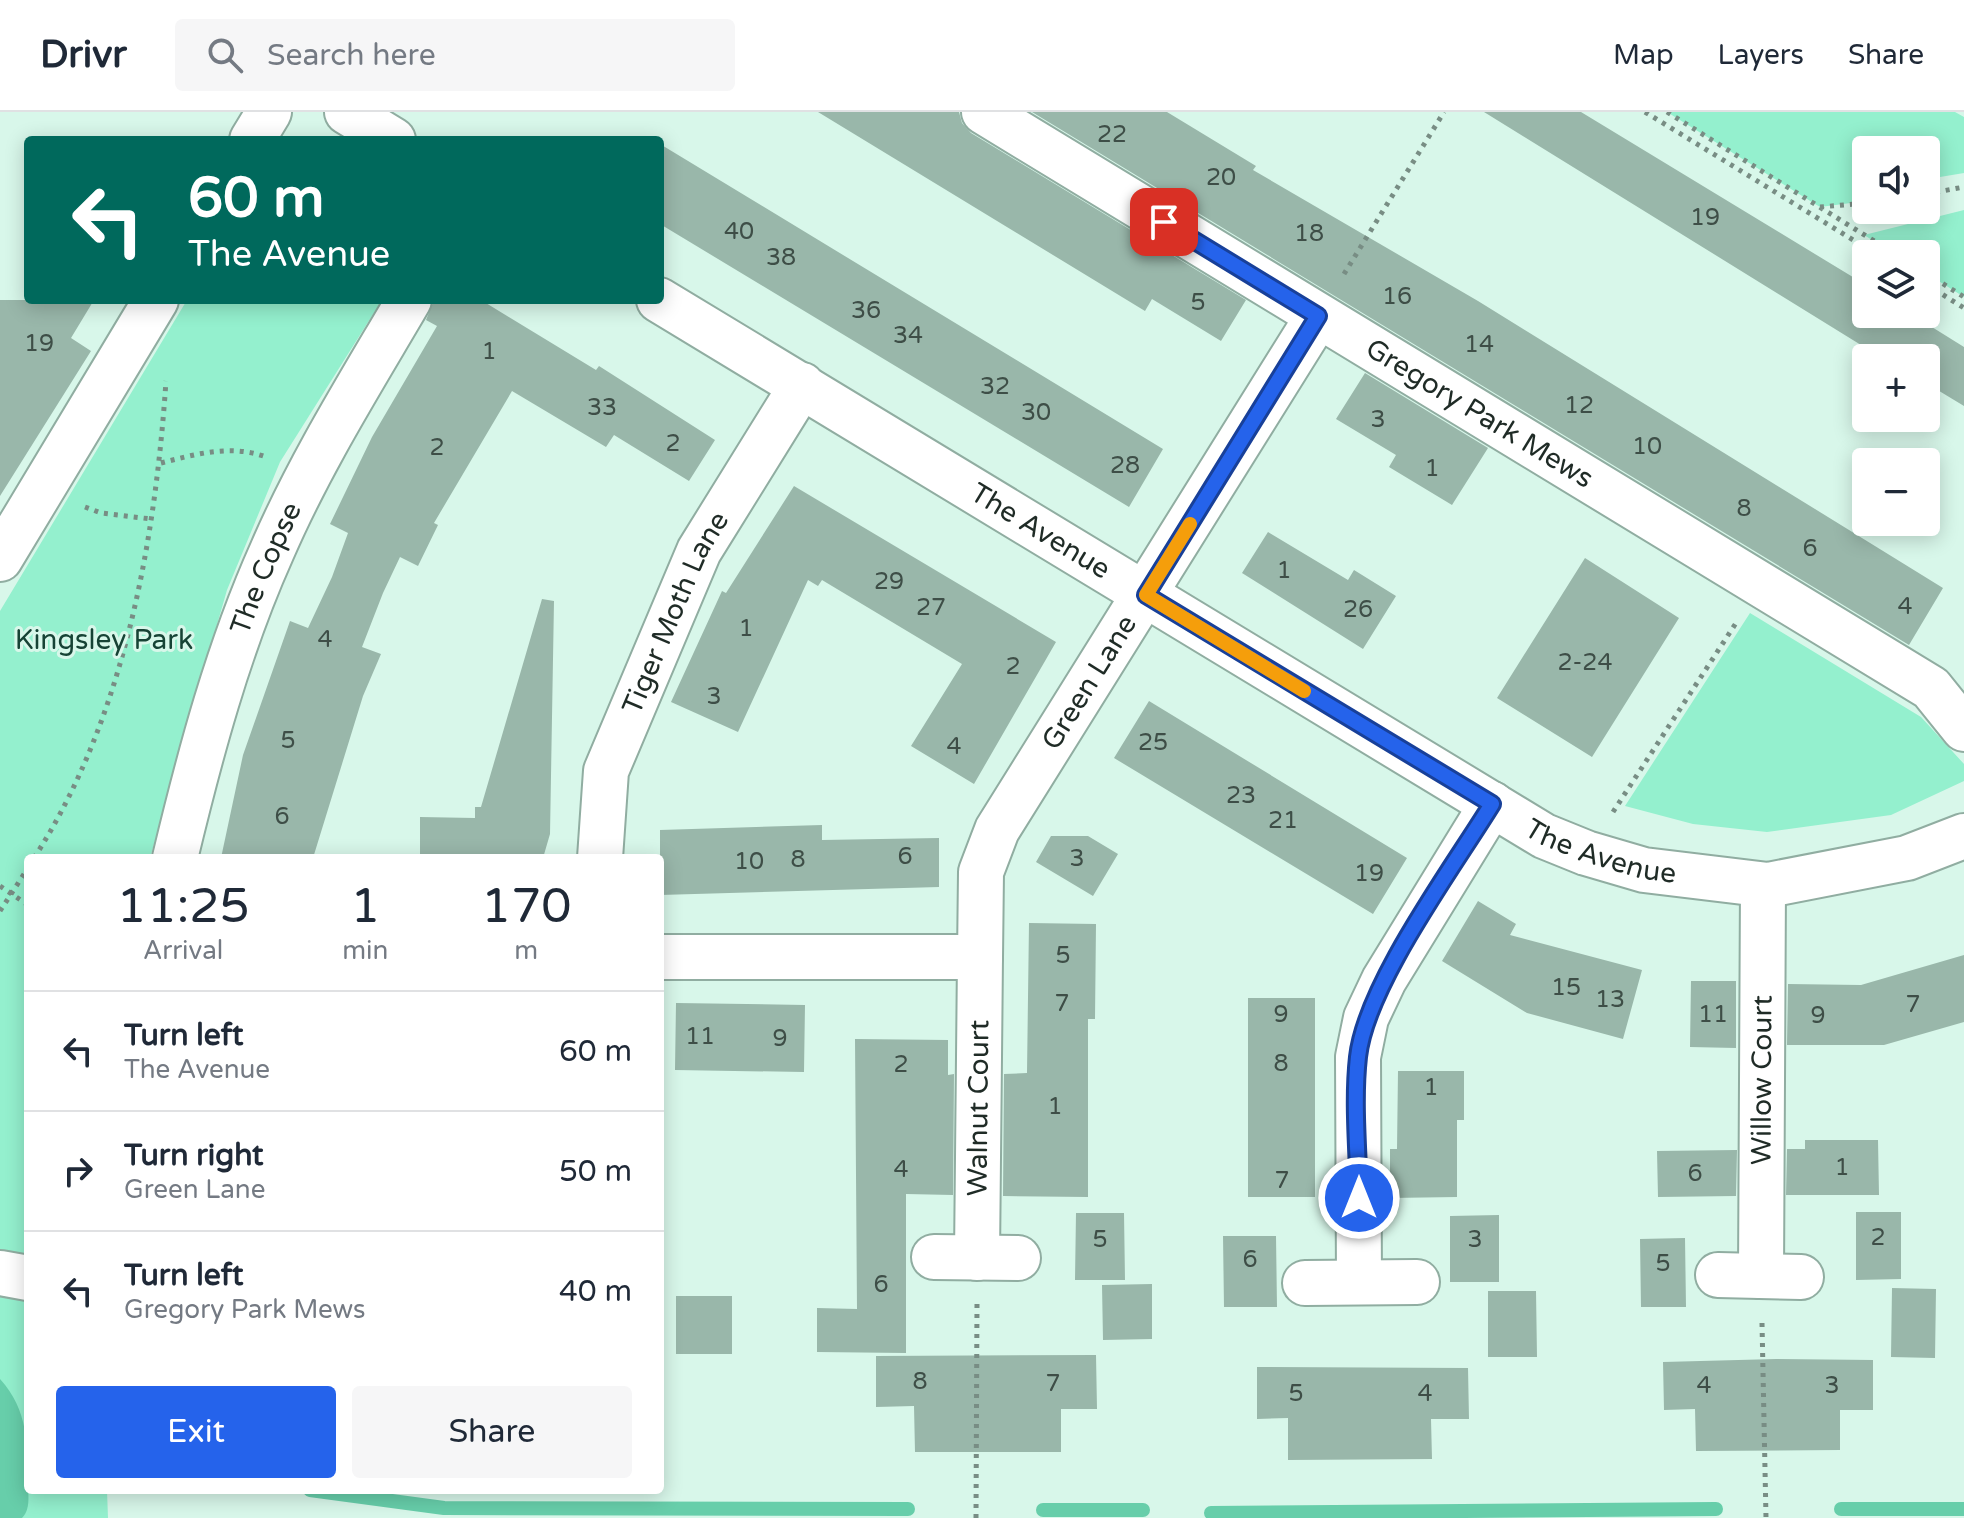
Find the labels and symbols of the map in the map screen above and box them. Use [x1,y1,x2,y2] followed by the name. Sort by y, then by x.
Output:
[1097,120,1127,149] house number: 22
[1206,163,1236,192] house number: 20
[1130,188,1198,256] pin
[1690,203,1720,232] house number: 19
[724,217,754,246] house number: 40
[1294,219,1324,248] house number: 18
[766,243,796,272] house number: 38
[1382,282,1412,311] house number: 16
[1190,288,1206,317] house number: 5
[851,296,881,325] house number: 36
[893,321,923,350] house number: 34
[24,329,54,358] house number: 19
[1464,330,1494,359] house number: 14
[1360,331,1600,496] street label: Gregory Park Mews
[481,337,497,366] house number: 1
[980,372,1010,401] house number: 32
[1564,391,1594,420] house number: 12
[587,393,617,422] house number: 33
[1021,398,1051,427] house number: 30
[1370,405,1386,434] house number: 3
[665,429,681,458] house number: 2
[1632,432,1662,461] house number: 10
[429,433,445,462] house number: 2
[1110,451,1140,480] house number: 28
[1424,454,1440,483] house number: 1
[964,476,1117,586] street label: The Avenue
[1736,494,1752,523] house number: 8
[223,497,309,639] street label: The Copse
[615,505,736,719] street label: Tiger Moth Lane
[1802,534,1818,563] house number: 6
[1276,556,1292,585] house number: 1
[874,567,904,596] house number: 29
[1897,592,1913,621] house number: 4
[916,593,946,622] house number: 27
[1343,595,1373,624] house number: 26
[1034,609,1144,756] street label: Green Lane
[738,614,754,643] house number: 1
[15,623,193,657] park label: Kingsley Park
[317,625,333,654] house number: 4
[1557,648,1613,677] house number: 2-24
[1005,652,1021,681] house number: 2
[706,682,722,711] house number: 3
[280,726,296,755] house number: 5
[1138,728,1168,757] house number: 25
[946,732,962,761] house number: 4
[1226,781,1256,810] house number: 23
[274,802,290,831] house number: 6
[1268,806,1298,835] house number: 21
[1519,811,1678,891] street label: The Avenue
[897,842,913,871] house number: 6
[1069,844,1085,873] house number: 3
[790,845,806,874] house number: 8
[734,847,764,876] house number: 10
[1354,859,1384,888] house number: 19
[1055,941,1071,970] house number: 5
[1551,973,1581,1002] house number: 15
[1595,985,1625,1014] house number: 13
[1054,989,1070,1018] house number: 7
[1905,990,1921,1019] house number: 7
[1745,995,1779,1165] street label: Willow Court
[1273,1000,1289,1029] house number: 9
[1698,1000,1728,1029] house number: 11
[1810,1001,1826,1030] house number: 9
[961,1019,996,1196] street label: Walnut Court
[685,1022,715,1051] house number: 11
[772,1024,788,1053] house number: 9
[1273,1049,1289,1078] house number: 8
[893,1050,909,1079] house number: 2
[1423,1073,1439,1102] house number: 1
[1047,1092,1063,1121] house number: 1
[1834,1153,1850,1182] house number: 1
[893,1155,909,1184] house number: 4
[1317,1156,1401,1240] position arrow
[1687,1159,1703,1188] house number: 6
[1274,1166,1290,1195] house number: 7
[1870,1223,1886,1252] house number: 2
[1092,1225,1108,1254] house number: 5
[1467,1225,1483,1254] house number: 3
[1242,1245,1258,1274] house number: 6
[1655,1249,1671,1278] house number: 5
[873,1270,889,1299] house number: 6
[912,1367,928,1396] house number: 8
[1045,1369,1061,1398] house number: 7
[1696,1371,1712,1400] house number: 4
[1824,1371,1840,1400] house number: 3
[1288,1379,1304,1408] house number: 5
[1417,1379,1433,1408] house number: 4

